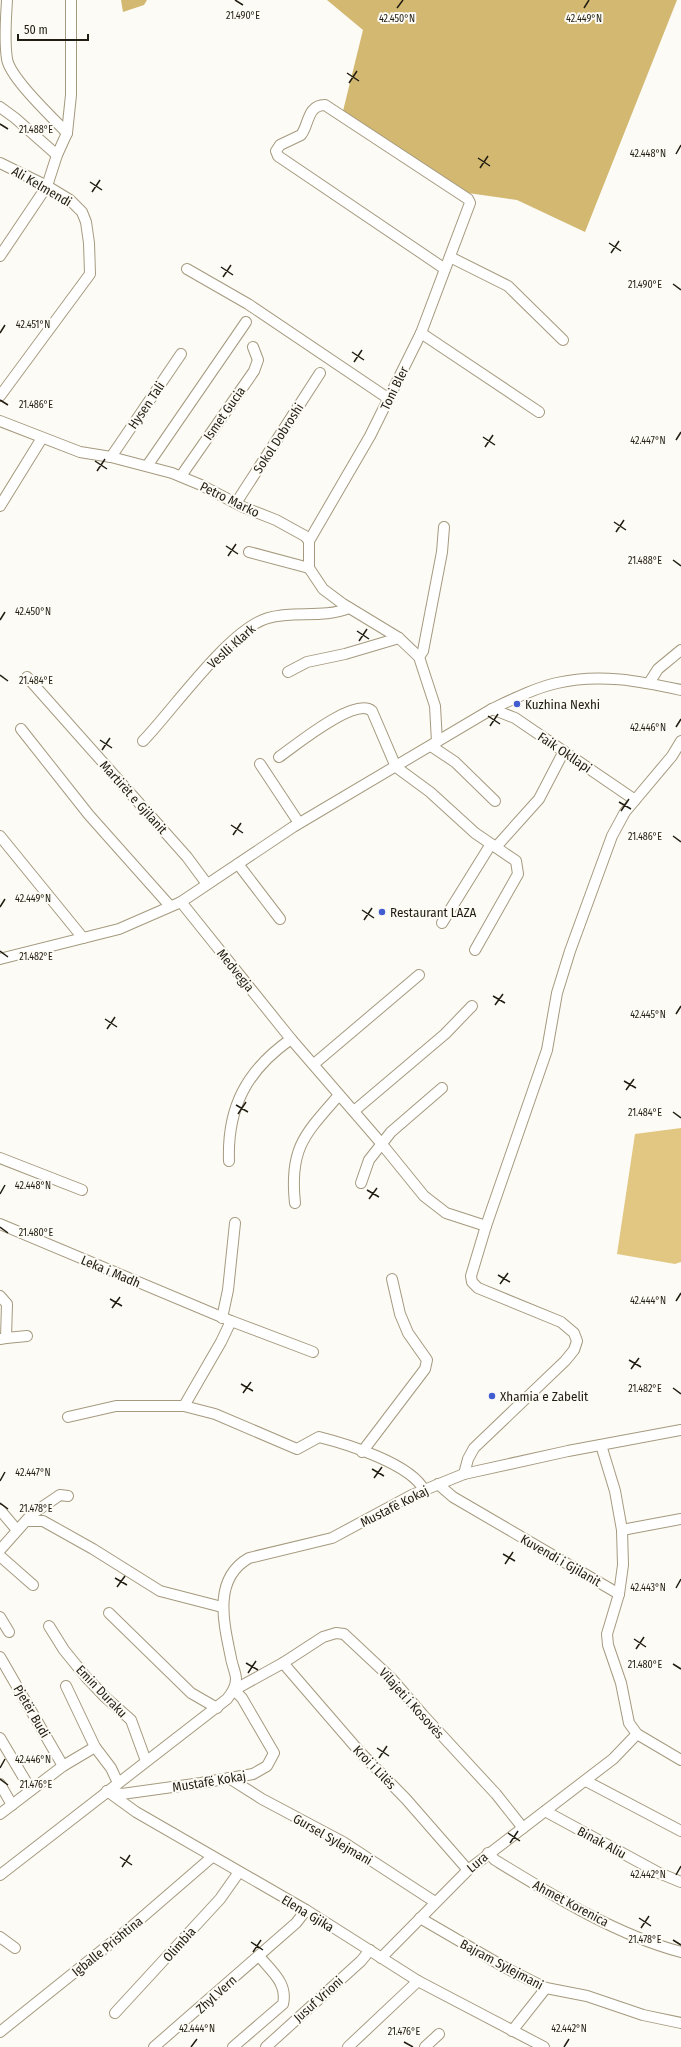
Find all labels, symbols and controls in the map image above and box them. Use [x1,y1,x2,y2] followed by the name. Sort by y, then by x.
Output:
[226,10,260,22] text: 21.490°E
[379,13,415,25] text: 42.450°N
[566,13,602,25] text: 42.449°N
[18,16,88,42] scale bar
[24,23,48,37] text: 50 m
[19,124,53,136] text: 21.488°E
[630,148,666,160] text: 42.448°N
[9,163,74,210] street label: Ali Kelmendi
[628,279,662,291] text: 21.490°E
[16,319,50,331] text: 42.451°N
[377,364,412,413] street label: Toni Bler
[125,379,168,432] street label: Hysen Tali
[200,384,248,443] street label: Ismet Gucia
[19,399,53,411] text: 21.486°E
[250,400,307,476] street label: Sokol Dobroshi
[630,435,666,447] text: 42.447°N
[198,479,262,520] street label: Petro Marko
[628,555,662,567] text: 21.488°E
[15,606,51,618] text: 42.450°N
[205,621,259,672] street label: Veslli Klark
[19,675,53,687] text: 21.484°E
[525,697,600,712] place label: Kuzhina Nexhi
[512,699,522,709] marker: Kuzhina Nexhi
[630,722,666,734] text: 42.446°N
[535,729,594,776] street label: Faik Okllapi
[97,758,171,838] street label: Martirët e Gjilanit
[628,831,662,843] text: 21.486°E
[15,893,51,905] text: 42.449°N
[390,905,477,920] place label: Restaurant LAZA
[377,907,387,917] marker: Restaurant LAZA
[214,946,257,995] street label: Medvegja
[19,951,53,963] text: 21.482°E
[630,1009,666,1021] text: 42.445°N
[628,1107,662,1119] text: 21.484°E
[15,1180,51,1192] text: 42.448°N
[19,1227,53,1239] text: 21.480°E
[79,1252,143,1291] street label: Leka i Madh
[630,1295,666,1307] text: 42.444°N
[628,1383,662,1395] text: 21.482°E
[500,1389,589,1404] place label: Xhamia e Zabelit
[487,1391,497,1401] marker: Xhamia e Zabelit
[15,1467,51,1479] text: 42.447°N
[358,1483,431,1530] street label: Mustafë Kokaj
[20,1503,53,1515] text: 21.478°E
[518,1531,604,1590] street label: Kuvendi i Gjilanit
[630,1582,666,1594] text: 42.443°N
[628,1659,662,1671] text: 21.480°E
[73,1662,130,1721] street label: Emin Duraku
[376,1665,448,1742] street label: Vilajeti i Kosovës
[10,1682,53,1740] street label: Pjetër Budi
[350,1742,399,1793] street label: Kroi i Lilës
[15,1754,51,1766] text: 42.446°N
[171,1768,247,1795] street label: Mustafë Kokaj
[20,1779,53,1791] text: 21.476°E
[291,1811,375,1868] street label: Gursel Sylejmani
[575,1823,629,1862] street label: Binak Aliu
[464,1849,491,1875] street label: Lura
[630,1869,666,1881] text: 42.442°N
[530,1877,611,1930] street label: Ahmet Korenica
[279,1892,337,1935] street label: Elena Gjika
[69,1913,146,1979] street label: Igballe Prishtina
[160,1924,199,1965] street label: Olimbia
[629,1934,662,1946] text: 21.478°E
[458,1936,546,1993] street label: Bajram Sylejmani
[193,1972,240,2016] street label: Zhyl Vern
[291,1973,346,2025] street label: Jusuf Vrioni
[179,2023,215,2035] text: 42.444°N
[551,2023,587,2035] text: 42.442°N
[388,2026,421,2038] text: 21.476°E

